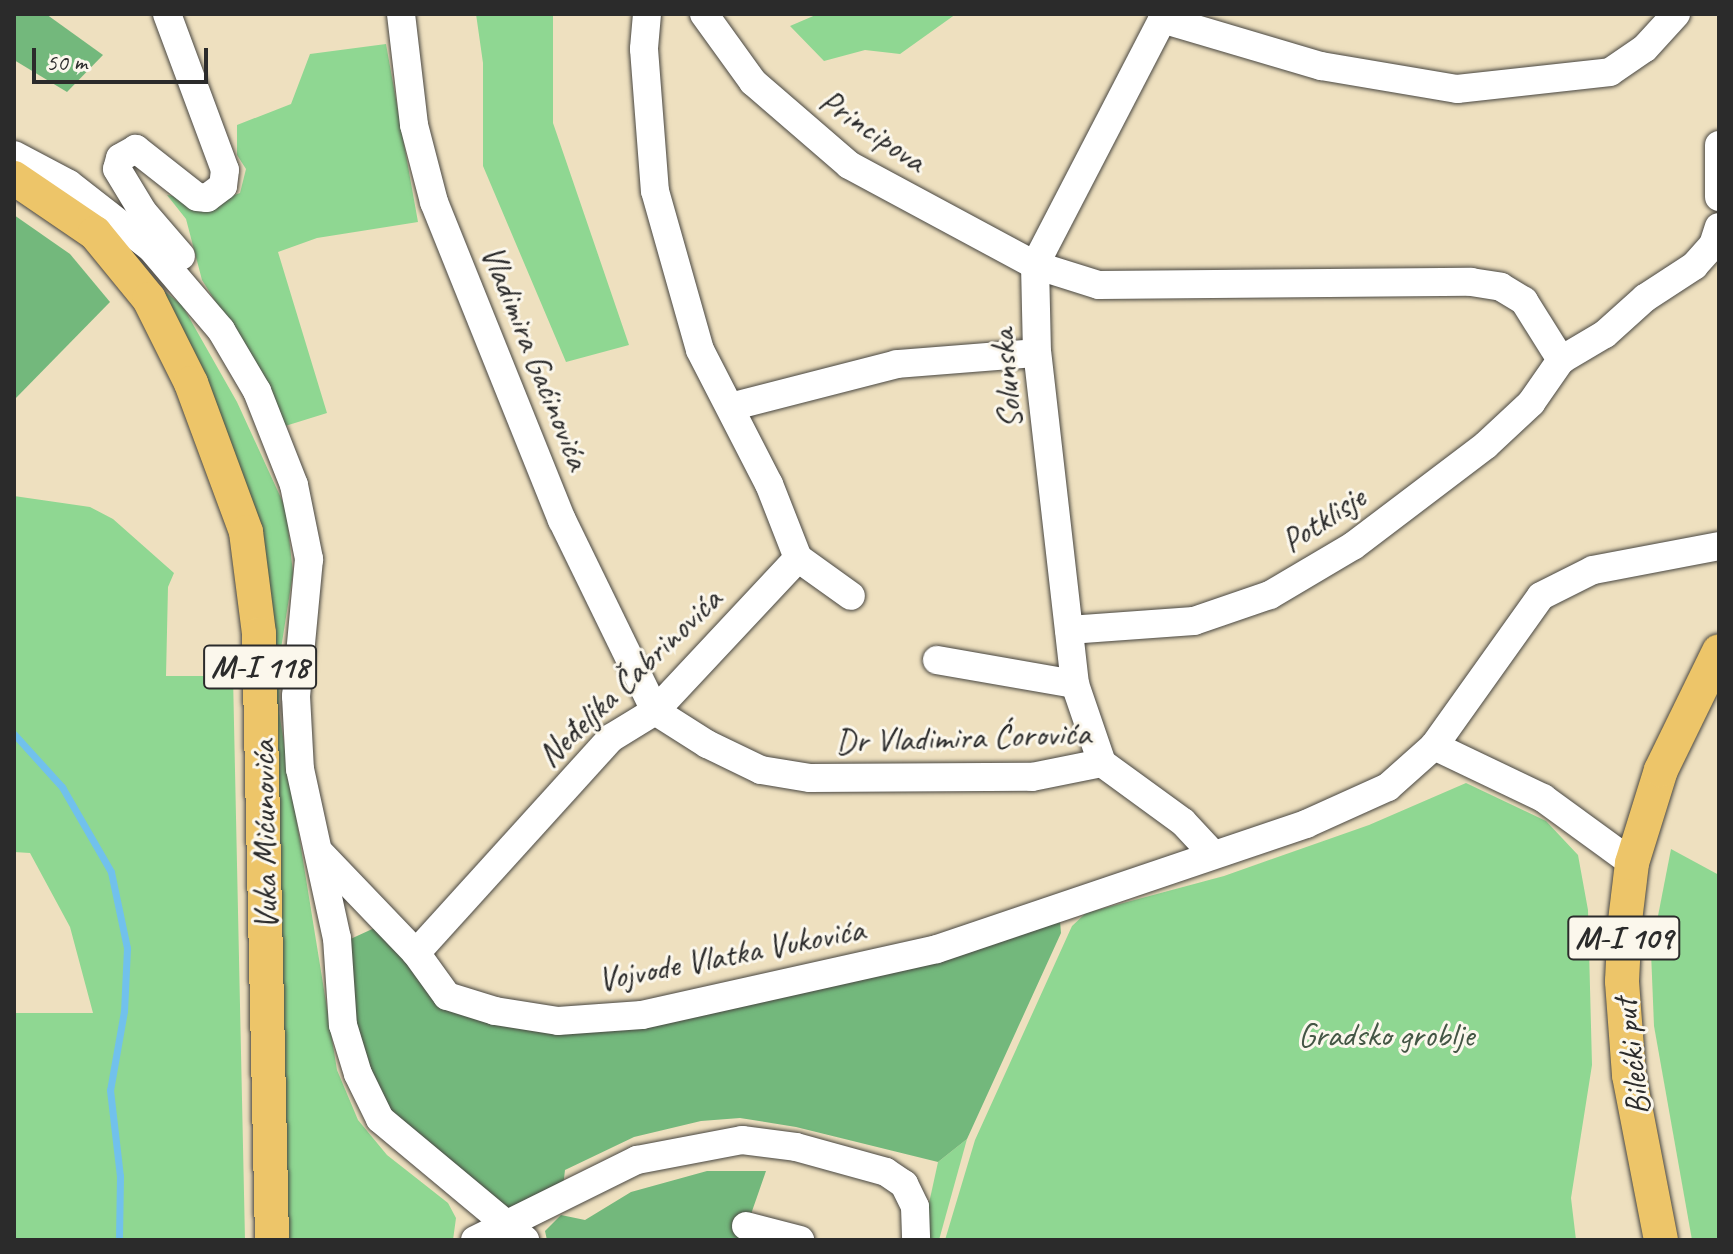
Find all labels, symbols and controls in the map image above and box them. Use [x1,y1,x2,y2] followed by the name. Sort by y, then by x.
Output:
[36,32,212,82] scale bar
[46,47,87,77] text: 50 m
[812,80,934,180] street label: Principova
[472,238,600,476] street label: Vladimira Gaćinovića
[981,328,1031,430] street label: Solunska
[1273,477,1373,561] street label: Potklisje
[528,579,730,775] street label: Neđeljka Čabrinovića
[202,639,318,695] road number: M-I 118
[835,712,1091,762] street label: Dr Vladimira Ćorovića
[242,739,286,931] street label: Vuka Mićunovića
[594,908,868,1000] street label: Vojvode Vlatka Vukovića
[1566,910,1682,966] road number: M-I 109
[1604,996,1658,1118] street label: Bilećki put
[1298,1015,1474,1055] park label: Gradsko groblje

